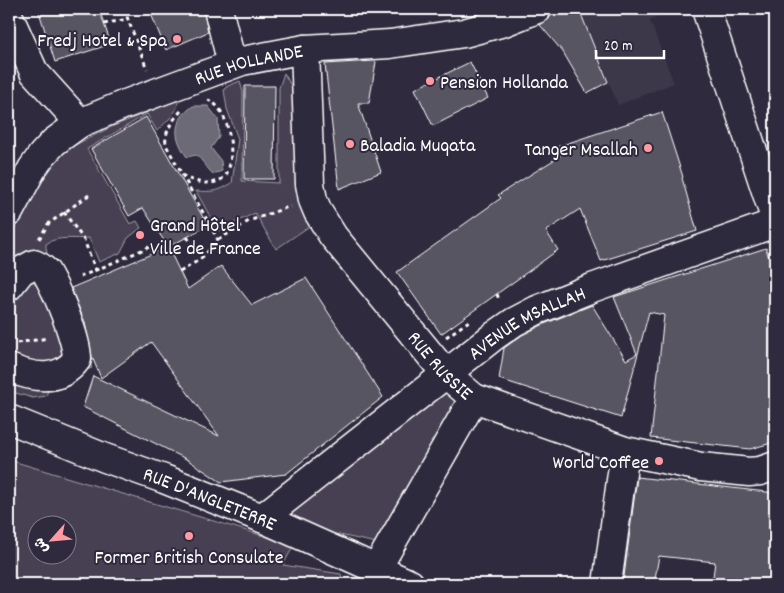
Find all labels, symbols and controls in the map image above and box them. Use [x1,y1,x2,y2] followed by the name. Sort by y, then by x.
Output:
[37,28,168,56] place label: Fredj Hotel & Spa
[596,28,664,60] scale bar
[171,33,183,45] marker: Fredj Hotel & Spa
[604,36,632,58] text: 20 m
[191,39,305,94] street label: RUE HOLLANDE
[440,70,569,98] place label: Pension Hollanda
[424,75,436,87] marker: Pension Hollanda
[360,133,476,161] place label: Baladia Muqata
[524,137,638,165] place label: Tanger Msallah
[344,138,356,150] marker: Baladia Muqata
[642,142,654,154] marker: Tanger Msallah
[150,213,261,264] place label: Grand Hôtel Ville de France
[134,229,146,241] marker: Grand Hôtel Ville de France
[463,281,590,368] street label: AVENUE MSALLAH
[399,326,478,408] street label: RUE RUSSIE
[553,450,649,478] place label: World Coffee
[653,455,665,467] marker: World Coffee
[139,462,280,540] street label: RUE D'ANGLETERRE
[28,516,78,566] north arrow
[183,530,195,542] marker: Former British Consulate
[30,534,55,556] text: ش
[95,545,284,573] place label: Former British Consulate

